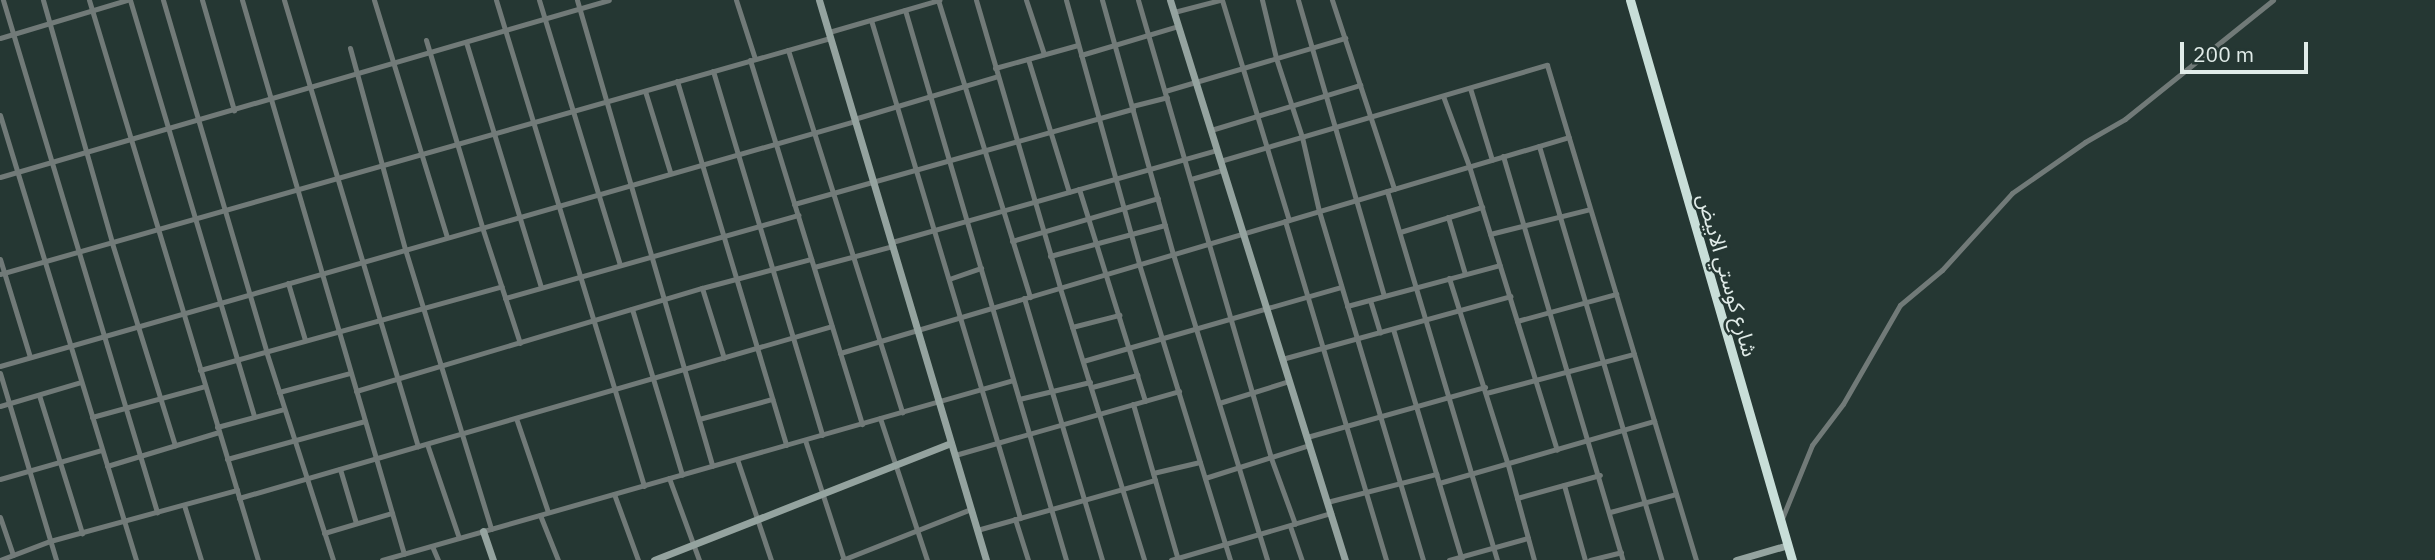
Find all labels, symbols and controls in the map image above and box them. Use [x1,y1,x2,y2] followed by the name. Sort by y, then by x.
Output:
[2183,28,2311,72] scale bar
[2193,40,2254,68] text: 200 m
[1693,191,1763,359] street label: شارع كوستي الابيض

